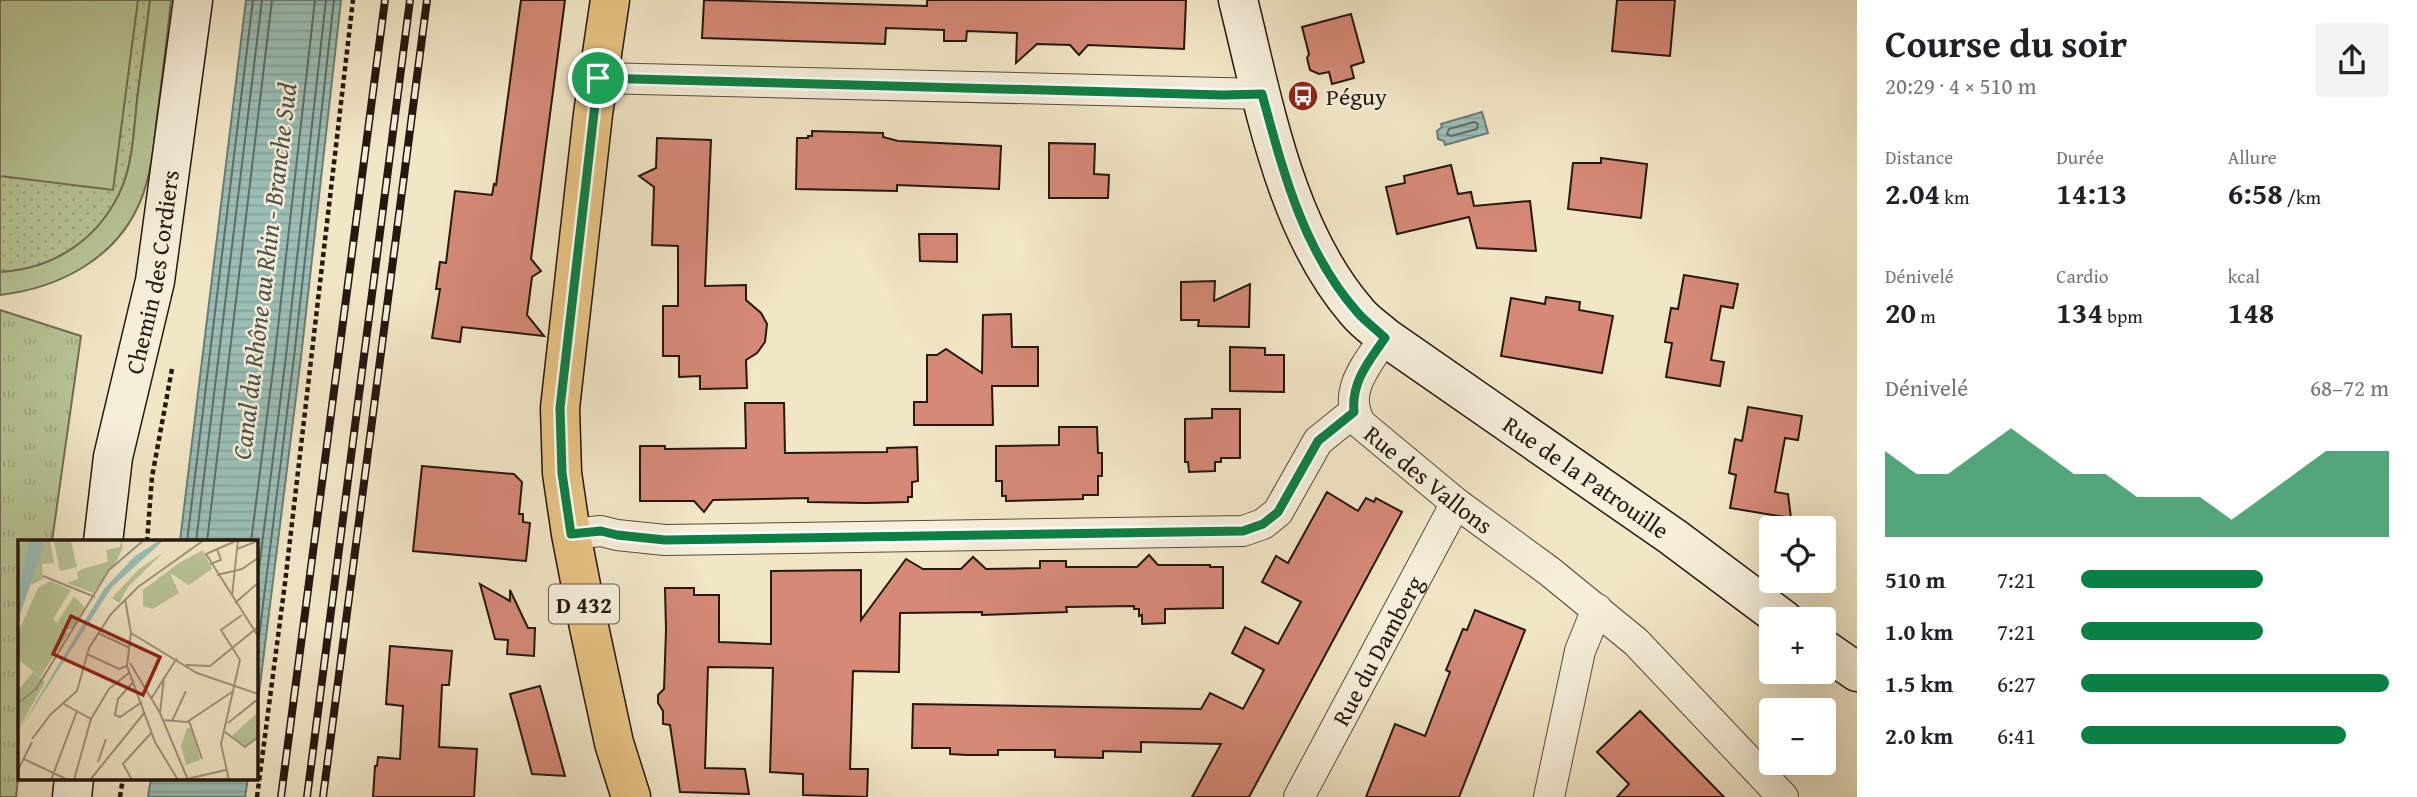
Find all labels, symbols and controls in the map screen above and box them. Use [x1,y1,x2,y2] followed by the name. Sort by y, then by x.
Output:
[1885,15,2127,71] text: Course du soir
[2315,23,2389,97] button: share
[568,48,628,108] pin
[579,59,617,97] icon: arrive
[1885,69,2037,102] text: 20:29 · 4 × 510 m
[1286,79,1320,113] bus stop icon: Péguy
[1326,79,1387,114] place label: Péguy
[222,80,306,462] water label: Canal du Rhône au Rhin - Branche Sud
[1885,143,1953,171] text: Distance
[2056,143,2104,171] text: Durée
[2228,143,2277,171] text: Allure
[116,168,187,378] street label: Chemin des Cordiers
[1885,171,1940,215] text: 2.04
[2056,171,2127,215] text: 14:13
[2228,171,2283,215] text: 6:58
[1940,183,1969,211] text: km
[2283,183,2321,211] text: /km
[1885,262,1954,290] text: Dénivelé
[2056,262,2108,290] text: Cardio
[2228,262,2260,290] text: kcal
[1885,290,1916,334] text: 20
[2056,290,2103,334] text: 134
[2228,290,2274,334] text: 148
[1916,302,1936,330] text: m
[2103,302,2143,330] text: bpm
[1885,371,1968,404] text: Dénivelé
[2310,371,2389,404] text: 68–72 m
[1496,407,1677,547] street label: Rue de la Patrouille
[1357,416,1500,542] street label: Rue des Vallons
[1759,516,1836,775] map controls
[1759,516,1836,593] button: locate
[18,540,257,780] inset map
[1885,563,1946,596] text: 510 m
[1997,563,2036,596] text: 7:21
[1323,569,1432,732] street label: Rue du Damberg
[549,584,619,624] road number: D 432
[1759,607,1836,684] button: +
[1885,615,1953,648] text: 1.0 km
[1997,615,2036,648] text: 7:21
[1885,667,1953,700] text: 1.5 km
[1997,667,2036,700] text: 6:27
[1759,698,1836,775] button: −
[1885,719,1953,752] text: 2.0 km
[1997,719,2036,752] text: 6:41

